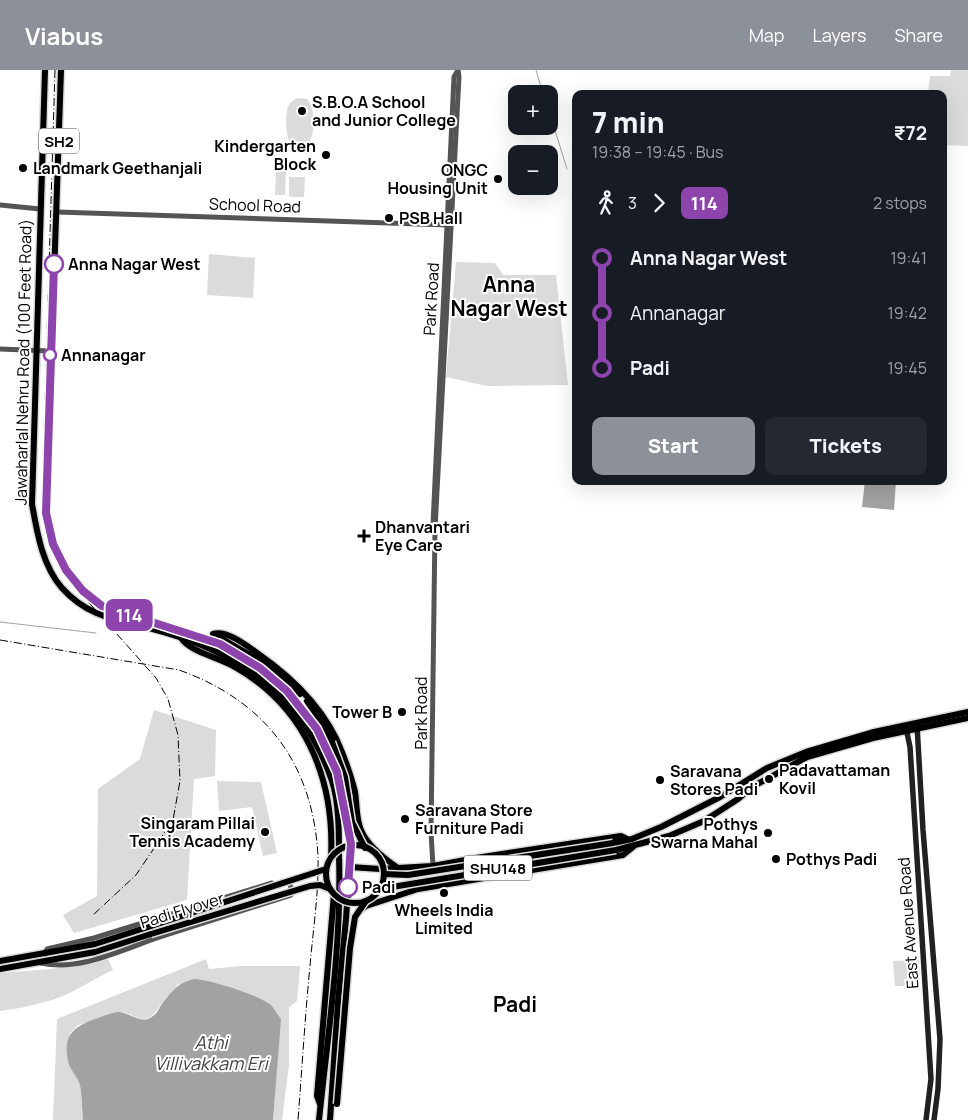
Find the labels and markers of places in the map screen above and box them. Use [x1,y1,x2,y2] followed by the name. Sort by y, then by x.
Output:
[312,91,456,131] place label: S.B.O.A School and Junior College
[296,105,308,117] marker: S.B.O.A School and Junior College
[214,135,316,175] place label: Kindergarten Block
[320,149,332,161] marker: Kindergarten Block
[33,157,202,179] place label: Landmark Geethanjali
[387,159,488,199] place label: ONGC Housing Unit
[17,162,29,174] marker: Landmark Geethanjali
[492,173,504,185] marker: ONGC Housing Unit
[399,207,463,229] place label: PSB Hall
[383,212,395,224] marker: PSB Hall
[68,253,200,275] place label: Anna Nagar West
[44,254,64,274] marker: Anna Nagar West
[61,344,146,366] place label: Annanagar
[43,348,57,362] marker: Annanagar
[375,516,470,556] place label: Dhanvantari Eye Care
[357,529,371,543] marker: Dhanvantari Eye Care
[332,701,392,723] place label: Tower B
[396,706,408,718] marker: Tower B
[779,759,890,799] place label: Padavattaman Kovil
[670,760,758,800] place label: Saravana Stores Padi
[763,773,775,785] marker: Padavattaman Kovil
[654,774,666,786] marker: Saravana Stores Padi
[415,799,533,839] place label: Saravana Store Furniture Padi
[130,812,255,852] place label: Singaram Pillai Tennis Academy
[399,813,411,825] marker: Saravana Store Furniture Padi
[650,813,758,853] place label: Pothys Swarna Mahal
[259,826,271,838] marker: Singaram Pillai Tennis Academy
[762,827,774,839] marker: Pothys Swarna Mahal
[786,848,877,870] place label: Pothys Padi
[770,853,782,865] marker: Pothys Padi
[362,876,396,898] place label: Padi
[338,877,358,897] marker: Padi
[438,887,450,899] marker: Wheels India Limited
[394,899,494,939] place label: Wheels India Limited

